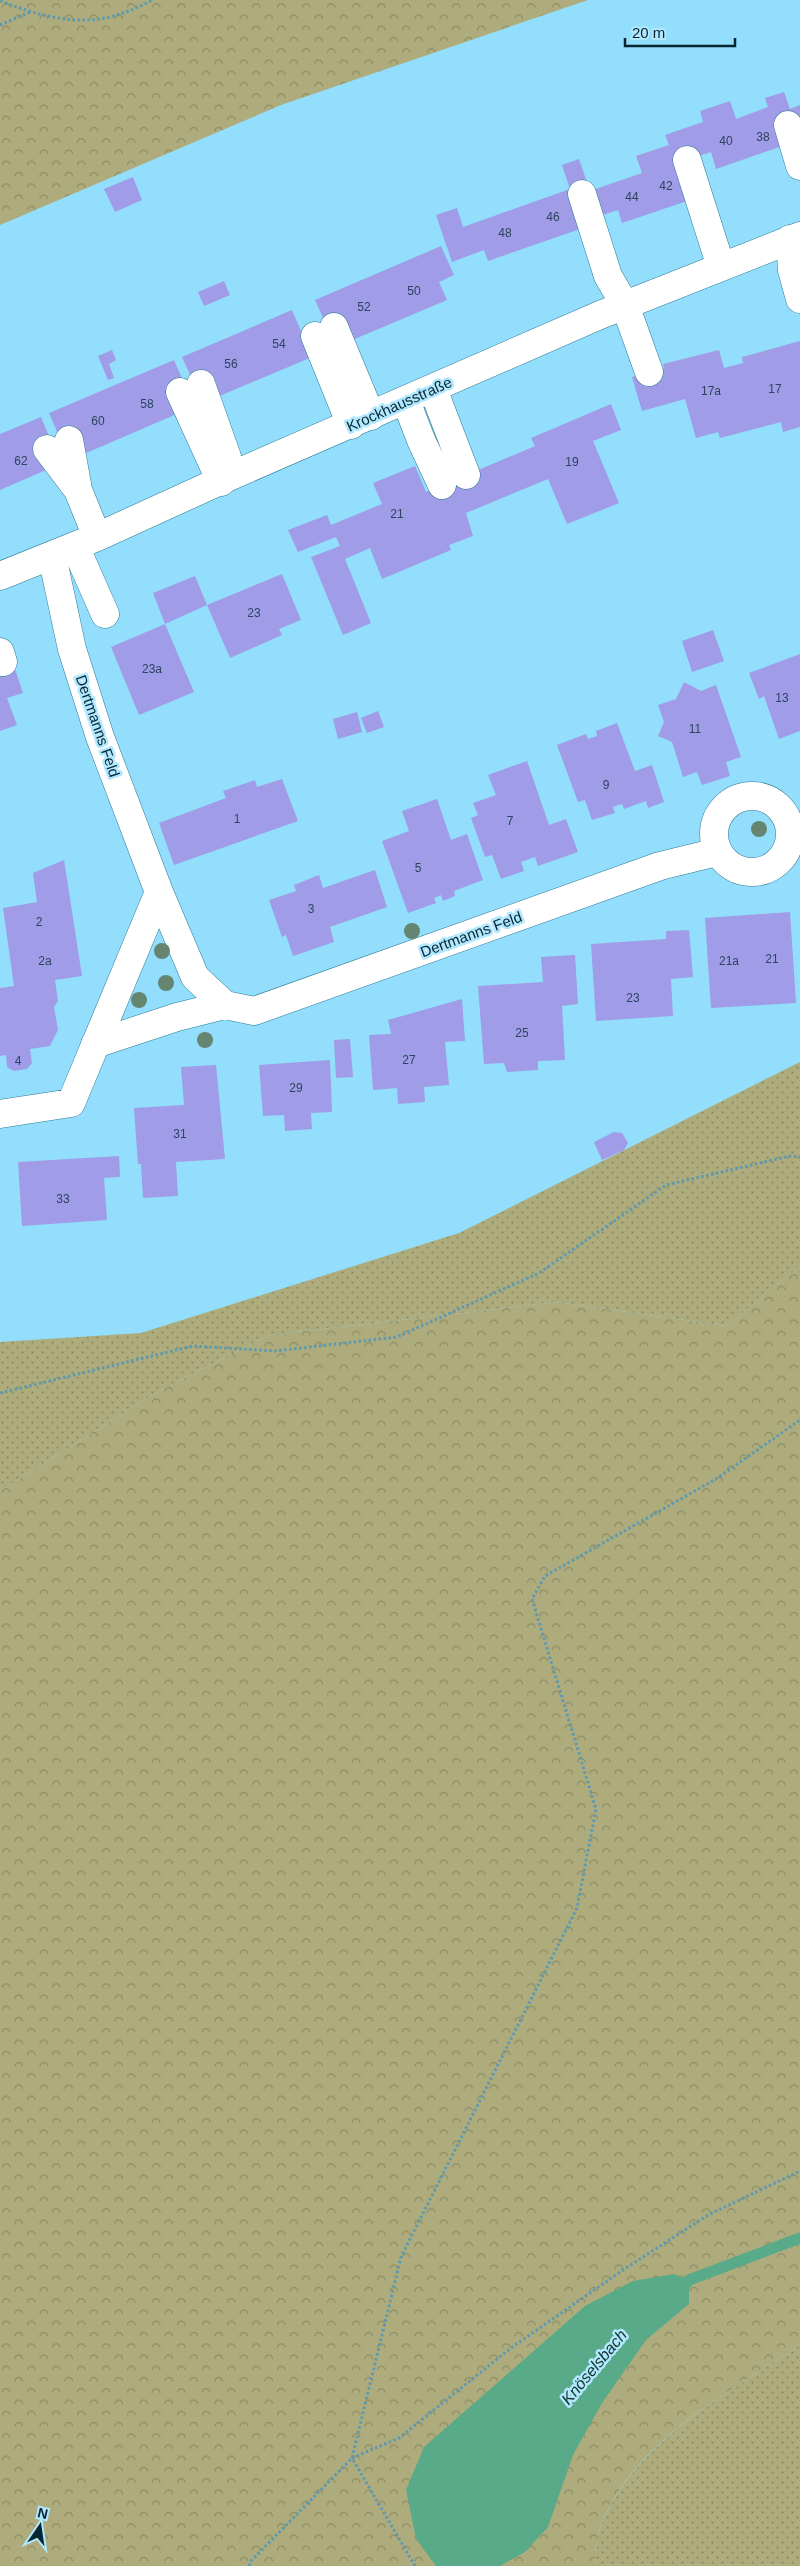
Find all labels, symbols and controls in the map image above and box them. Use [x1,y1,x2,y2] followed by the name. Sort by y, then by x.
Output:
[625,15,735,47] scale bar
[632,24,665,41] text: 20 m
[756,130,770,144] house number: 38
[719,134,733,148] house number: 40
[659,179,673,193] house number: 42
[625,190,639,204] house number: 44
[546,210,560,224] house number: 46
[498,226,512,240] house number: 48
[407,284,421,298] house number: 50
[357,300,371,314] house number: 52
[272,337,286,351] house number: 54
[224,357,238,371] house number: 56
[344,373,454,435] street label: Krockhausstraße
[768,382,782,396] house number: 17
[701,384,721,398] house number: 17a
[140,397,154,411] house number: 58
[91,414,105,428] house number: 60
[14,454,28,468] house number: 62
[565,455,579,469] house number: 19
[390,507,404,521] house number: 21
[247,606,261,620] house number: 23
[142,662,162,676] house number: 23a
[73,673,123,779] street label: Dertmanns Feld
[775,691,789,705] house number: 13
[689,722,702,736] house number: 11
[603,778,610,792] house number: 9
[234,812,241,826] house number: 1
[507,814,514,828] house number: 7
[415,861,422,875] house number: 5
[308,902,315,916] house number: 3
[418,908,524,960] street label: Dertmanns Feld
[36,915,43,929] house number: 2
[765,952,779,966] house number: 21
[38,954,52,968] house number: 2a
[719,954,739,968] house number: 21a
[626,991,640,1005] house number: 23
[515,1026,529,1040] house number: 25
[402,1053,416,1067] house number: 27
[15,1054,22,1068] house number: 4
[289,1081,303,1095] house number: 29
[173,1127,187,1141] house number: 31
[56,1192,70,1206] house number: 33
[558,2326,630,2408] water label: Knöselsbach
[15,2501,65,2551] north arrow
[36,2504,50,2522] text: N

